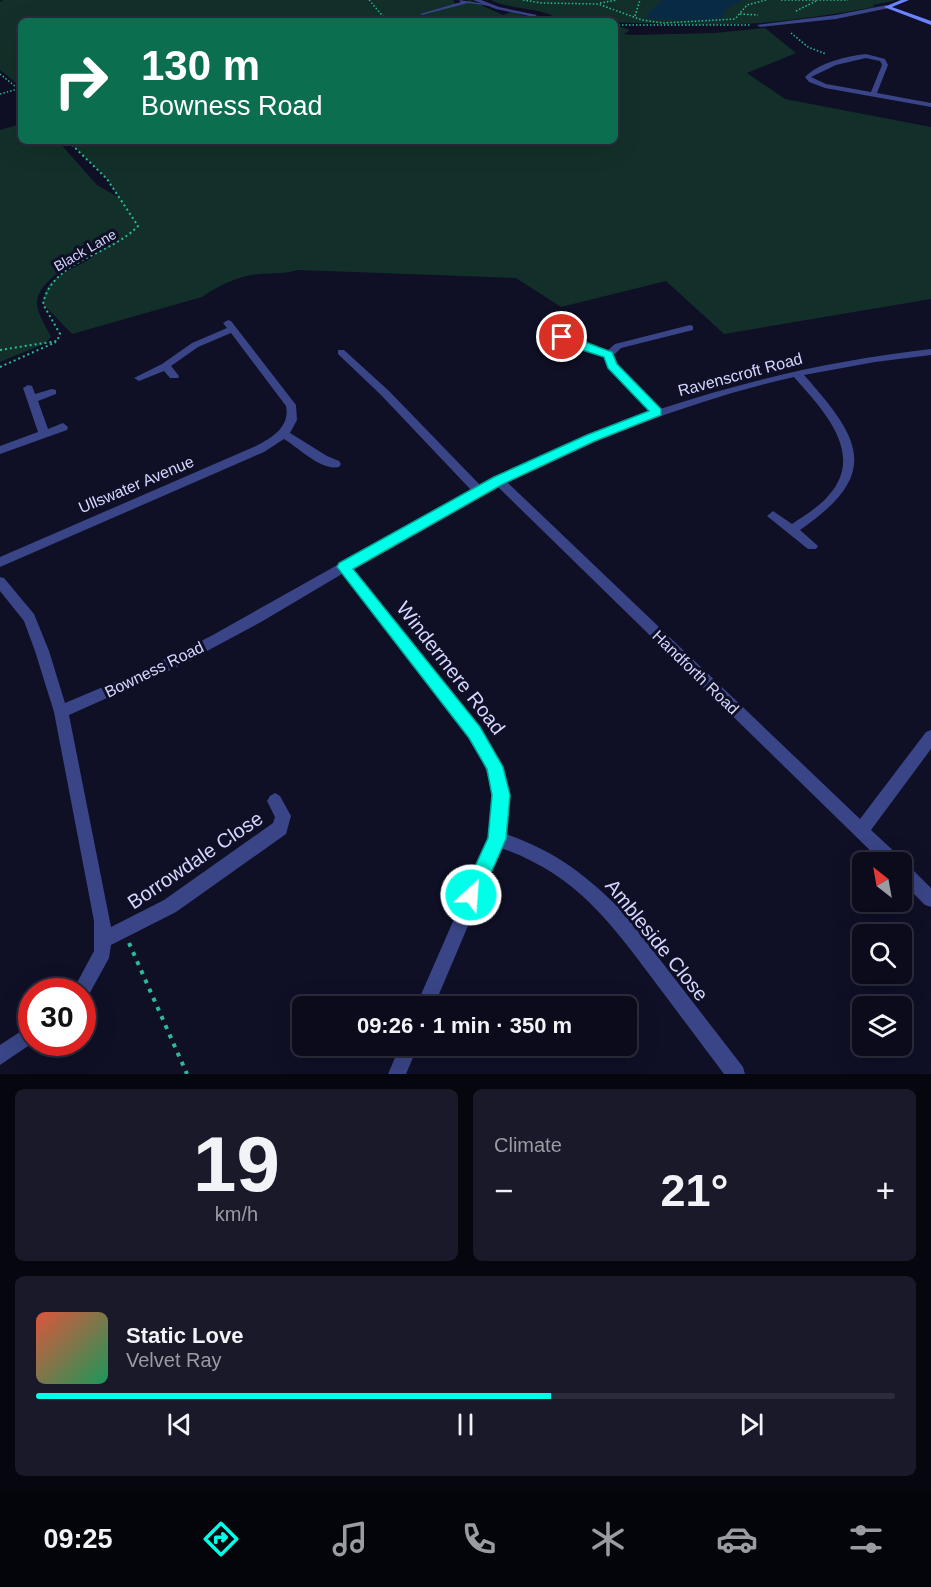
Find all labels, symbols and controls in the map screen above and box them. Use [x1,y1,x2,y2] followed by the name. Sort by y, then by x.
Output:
[42,42,120,120] icon: right
[141,42,260,89] text: 130 m
[141,91,323,121] text: Bowness Road
[51,226,119,274] street label: Black Lane
[536,311,587,362] pin
[545,320,578,353] icon: arrive
[676,350,804,399] street label: Ravenscroft Road
[76,453,196,516] street label: Ullswater Avenue
[392,597,510,739] street label: Windermere Road
[649,627,742,718] street label: Handforth Road
[102,638,206,701] street label: Bowness Road
[123,807,267,913] street label: Borrowdale Close
[852,852,912,912] north arrow
[852,852,912,1056] map controls
[439,863,503,927] position arrow
[601,875,713,1005] street label: Ambleside Close
[852,924,912,984] button: search
[18,978,96,1056] speed limit sign: 30
[852,996,912,1056] button: layers
[357,1013,572,1038] text: 09:26 · 1 min · 350 m
[193,1120,280,1208] text: 19
[494,1134,562,1156] text: Climate
[660,1165,729,1216] text: 21°
[494,1172,513,1209] text: −
[876,1172,895,1209] text: +
[215,1203,258,1225] text: km/h
[126,1323,243,1348] text: Static Love
[126,1349,222,1371] text: Velvet Ray
[163,1408,196,1441] icon: previous
[449,1408,482,1441] icon: pause
[735,1408,768,1441] icon: next
[200,1518,242,1560] icon: directions
[329,1518,371,1560] icon: music
[458,1518,500,1560] icon: phone
[587,1518,629,1560] icon: climate
[716,1518,758,1560] icon: car
[845,1518,887,1560] icon: filters
[44,1524,113,1554] text: 09:25

